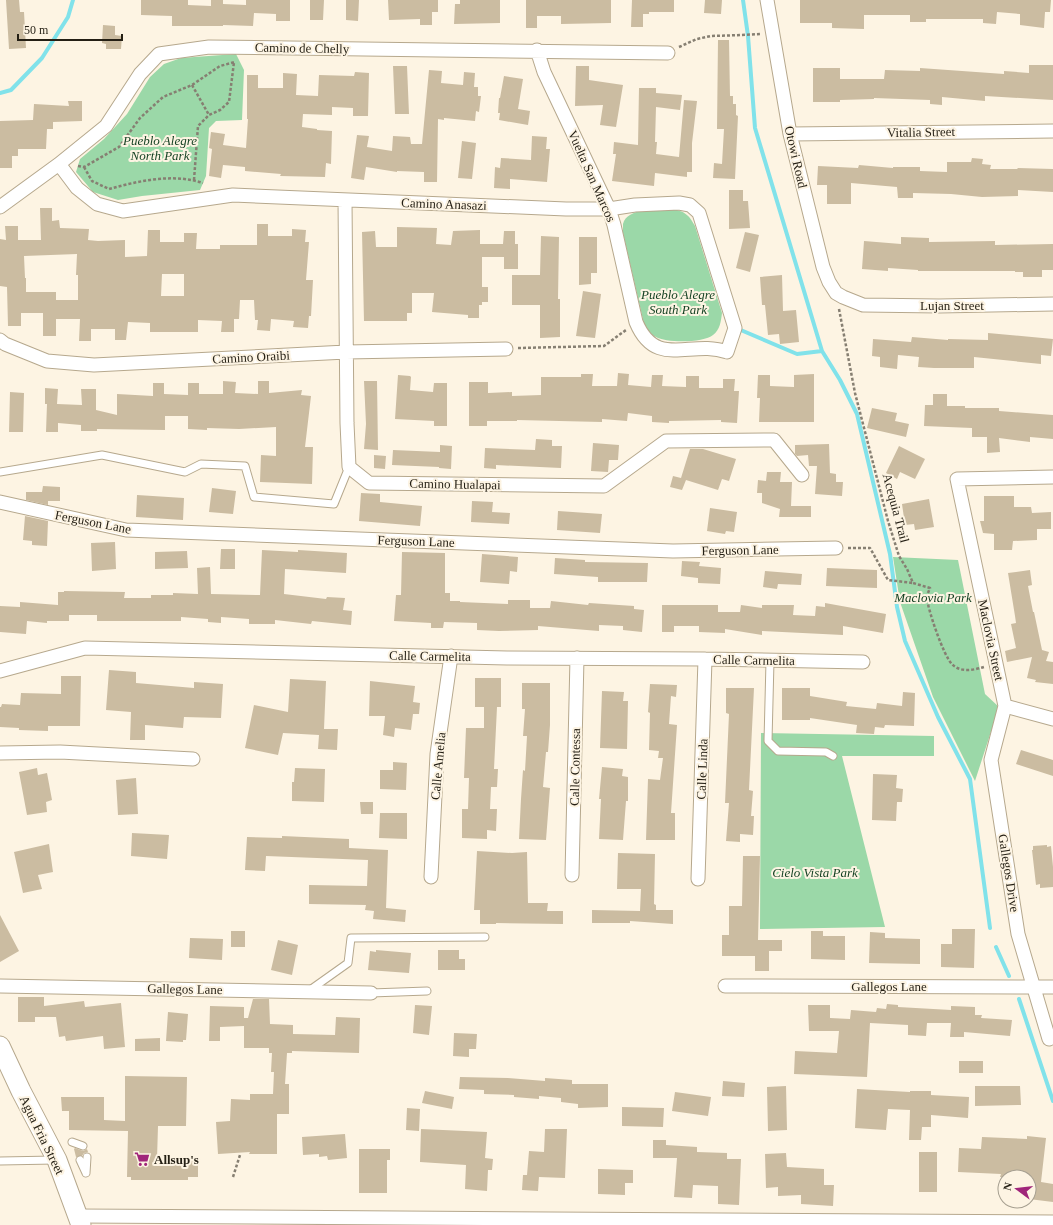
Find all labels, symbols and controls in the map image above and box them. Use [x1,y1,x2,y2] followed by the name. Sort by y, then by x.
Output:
[18,16,122,42] scale bar
[24,23,49,37] text: 50 m
[255,40,350,56] street label: Camino de Chelly
[887,124,956,140] street label: Vitalia Street
[782,125,811,190] street label: Otowi Road
[565,128,619,224] street label: Vuelta San Marcos
[122,133,197,163] park label: Pueblo Alegre North Park
[401,195,487,213] street label: Camino Anasazi
[640,287,715,317] park label: Pueblo Alegre South Park
[920,298,984,313] street label: Lujan Street
[212,347,291,367] street label: Camino Oraibi
[880,472,913,545] street label: Acequia Trail
[409,476,501,492] street label: Camino Hualapai
[54,507,133,537] street label: Ferguson Lane
[377,532,455,550] street label: Ferguson Lane
[701,542,779,558] street label: Ferguson Lane
[893,590,972,605] park label: Maclovia Park
[975,598,1007,682] street label: Maclovia Street
[389,648,471,664] street label: Calle Carmelita
[713,652,795,668] street label: Calle Carmelita
[567,728,583,806] street label: Calle Contessa
[428,731,448,801] street label: Calle Amelia
[693,738,711,800] street label: Calle Linda
[995,833,1023,913] street label: Gallegos Drive
[772,865,858,880] park label: Cielo Vista Park
[851,979,927,994] street label: Gallegos Lane
[147,981,223,997] street label: Gallegos Lane
[16,1093,68,1177] street label: Agua Fria Street
[133,1150,151,1168] supermarket icon: Allsup's
[154,1152,199,1167] place label: Allsup's
[997,1169,1037,1209] north arrow
[1001,1181,1014,1192] text: N

